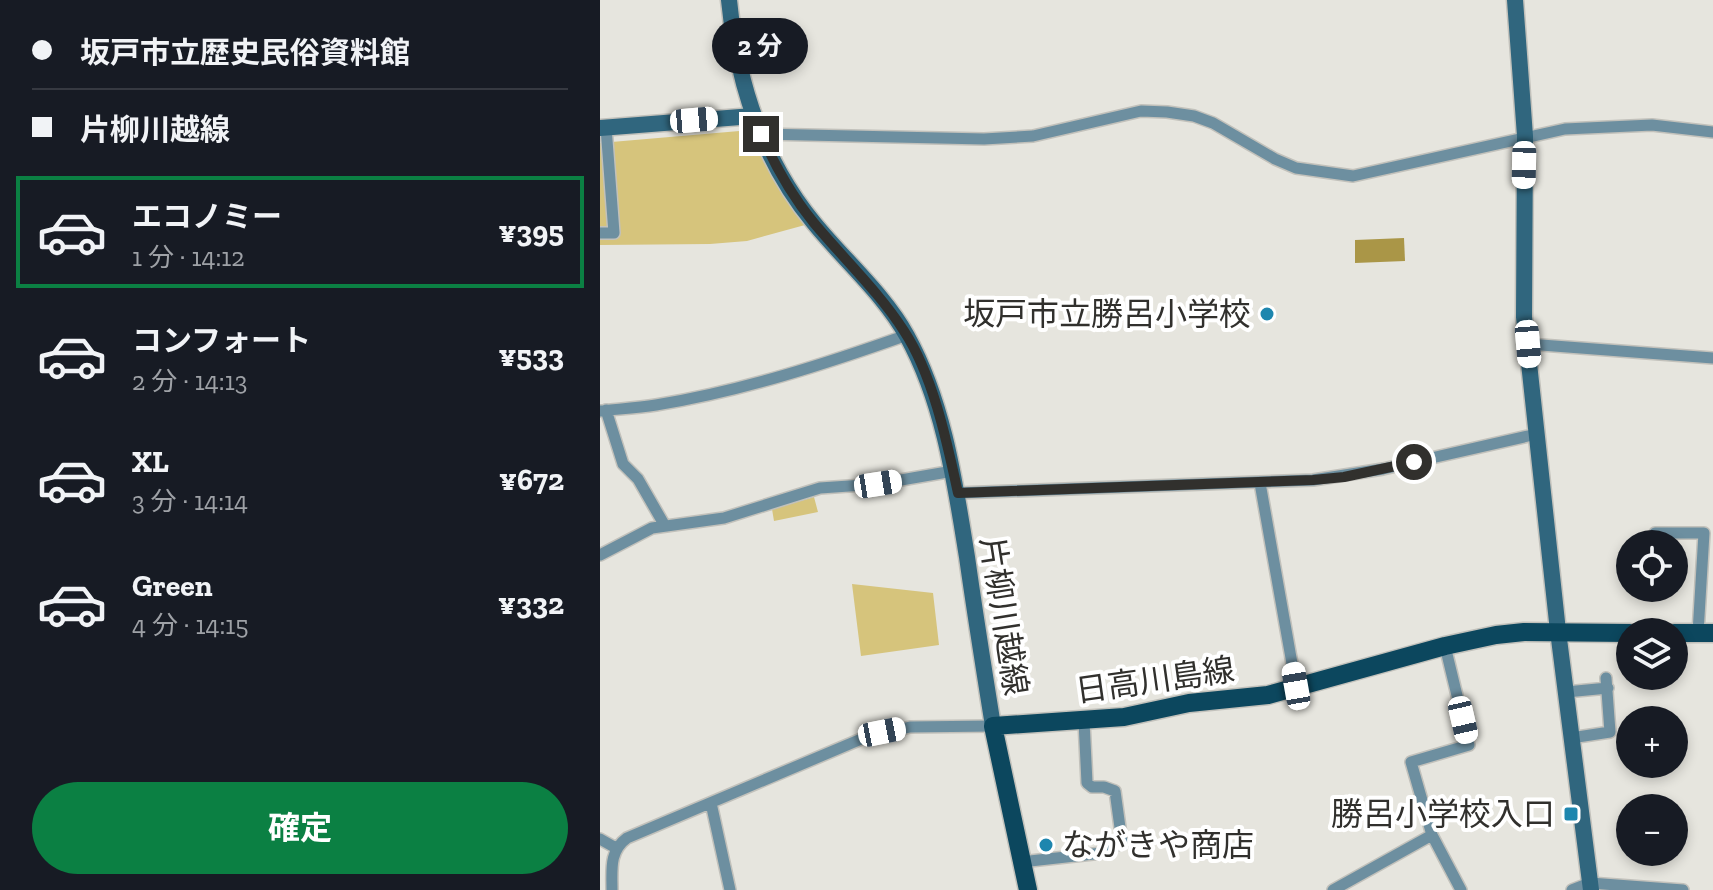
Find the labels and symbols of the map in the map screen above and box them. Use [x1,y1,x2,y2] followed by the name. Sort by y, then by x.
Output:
[713,18,809,74] callout: 2 分
[669,106,719,134] car
[743,116,779,152] route end
[1512,141,1536,189] car
[963,295,1251,333] place label: 坂戸市立勝呂小学校
[1258,305,1276,323] marker: 坂戸市立勝呂小学校
[1514,319,1542,369] car
[1396,444,1432,480] route start
[852,468,904,500] car
[973,534,1035,698] street label: 片柳川越線
[1073,650,1237,710] street label: 日高川島線
[1280,660,1312,712] car
[1446,694,1480,746] car
[856,716,908,748] car
[1331,795,1555,833] place label: 勝呂小学校入口
[1562,805,1580,823] marker: 勝呂小学校入口
[1062,826,1254,864] place label: ながきや商店
[1037,836,1055,854] marker: ながきや商店

